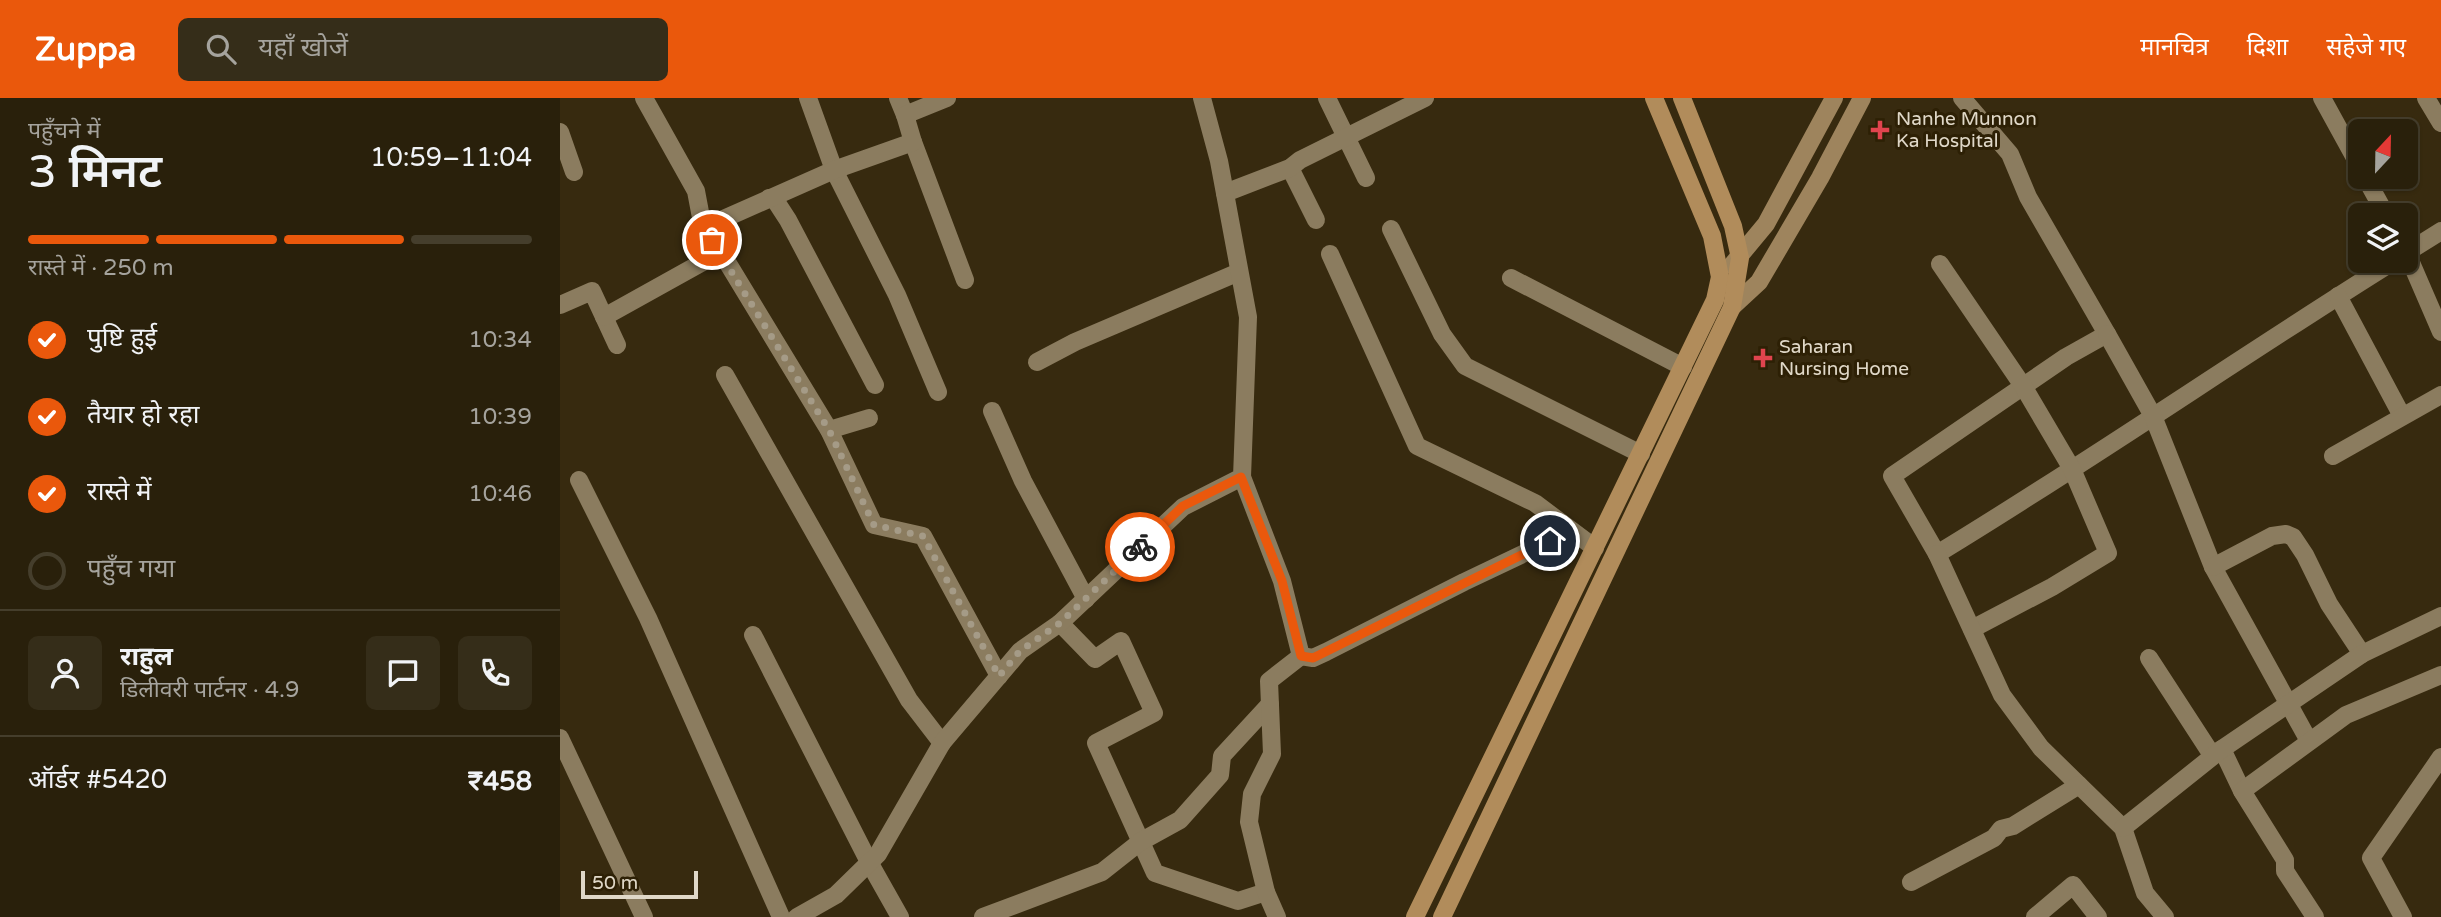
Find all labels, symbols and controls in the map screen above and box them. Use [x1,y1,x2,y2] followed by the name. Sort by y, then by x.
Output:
[178,18,668,81] search box
[35,30,136,69] text: Zuppa
[202,30,240,68] icon: search
[258,32,348,63] text: यहाँ खोजें
[2140,33,2209,62] text: मानचित्र
[2247,33,2288,62] text: दिशा
[2326,33,2406,62] text: सहेजे गए
[1896,108,2037,152] place label: Nanhe Munnon Ka Hospital
[28,117,100,145] text: पहुँचने में
[2348,119,2418,189] north arrow
[2348,119,2418,273] map controls
[1870,120,1890,140] marker: Nanhe Munnon Ka Hospital
[370,142,532,173] text: 10:59–11:04
[28,145,162,200] text: 3 मिनट
[2348,203,2418,273] button: layers
[682,210,742,270] pin
[693,221,731,259] icon: bag
[28,254,174,282] text: रास्ते में · 250 m
[28,321,66,359] icon: check
[87,322,157,353] text: पुष्टि हुई
[468,326,532,354] text: 10:34
[1779,336,1909,380] place label: Saharan Nursing Home
[1753,348,1773,368] marker: Saharan Nursing Home
[28,398,66,436] icon: check
[87,399,200,430] text: तैयार हो रहा
[468,403,532,431] text: 10:39
[28,475,66,513] icon: check
[87,476,152,507] text: रास्ते में
[468,480,532,508] text: 10:46
[1520,511,1580,571] pin
[1105,512,1175,582] courier
[1531,522,1569,560] icon: home
[1121,528,1159,566] icon: bike
[87,553,175,584] text: पहुँच गया
[28,636,102,710] button: person
[366,636,440,710] button: chat
[458,636,532,710] button: phone
[120,641,173,672] text: राहुल
[120,676,300,704] text: डिलीवरी पार्टनर · 4.9
[28,764,167,795] text: ऑर्डर #5420
[468,766,532,797] text: ₹458
[581,868,698,900] scale bar
[592,872,638,894] text: 50 m

